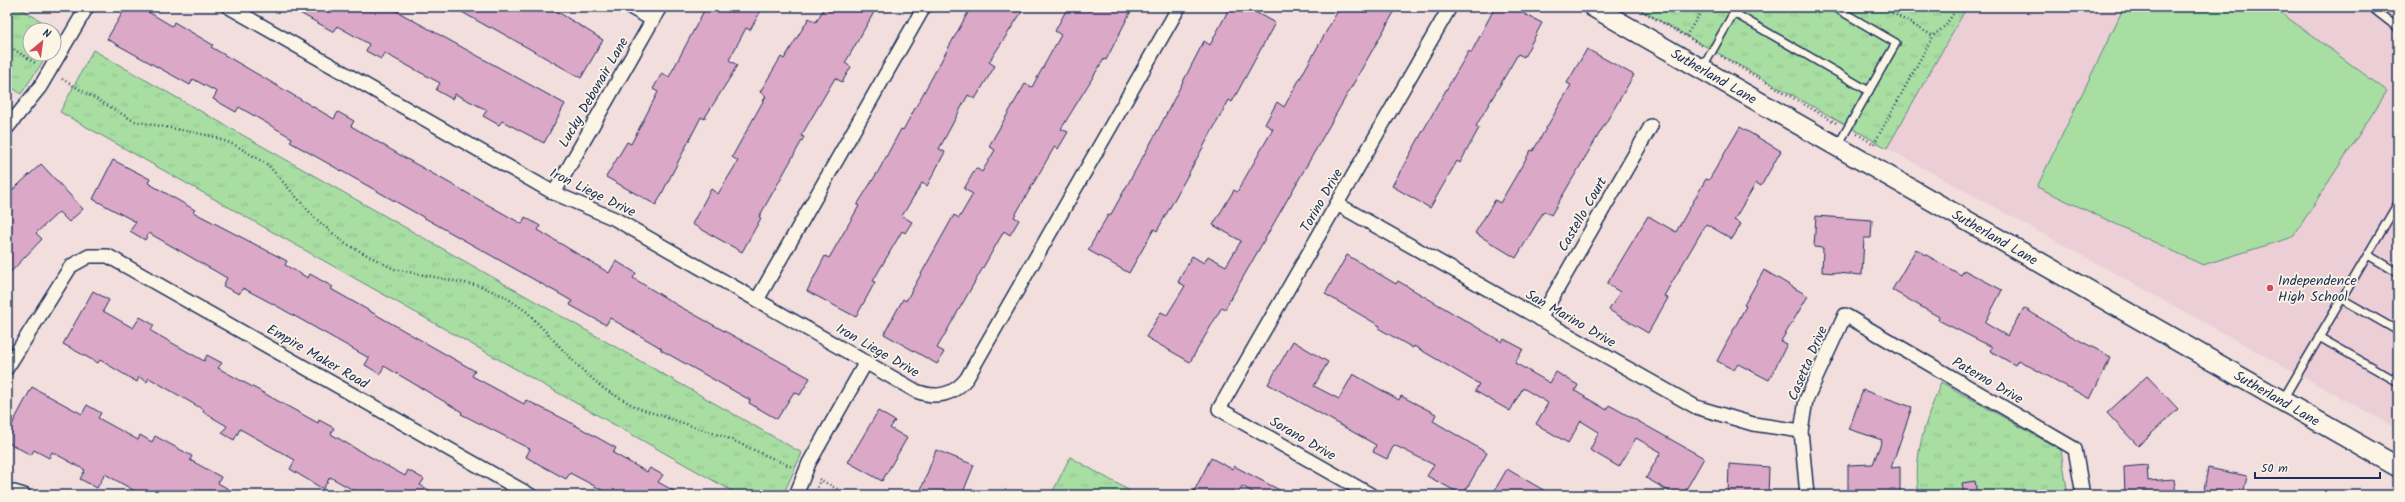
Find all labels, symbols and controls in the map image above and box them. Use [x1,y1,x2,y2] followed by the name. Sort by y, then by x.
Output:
[22,22,62,62] north arrow
[39,25,54,44] text: N
[553,33,635,152] street label: Lucky Debonair Lane
[1666,43,1761,111] street label: Sutherland Lane
[546,163,640,224] street label: Iron Liege Drive
[1295,164,1349,236] street label: Torino Drive
[1553,173,1613,256] street label: Castello Court
[1947,204,2042,272] street label: Sutherland Lane
[2278,270,2358,308] place label: Independence High School
[2265,283,2275,293] marker: Independence High School
[1521,284,1620,354] street label: San Marino Drive
[832,318,924,384] street label: Iron Liege Drive
[262,319,374,396] street label: Empire Maker Road
[1782,322,1834,404] street label: Casetta Drive
[1948,352,2028,411] street label: Paterno Drive
[2229,365,2324,433] street label: Sutherland Lane
[1265,411,1340,467] street label: Sorano Drive
[2255,454,2380,480] scale bar
[2261,459,2288,478] text: 50 m

